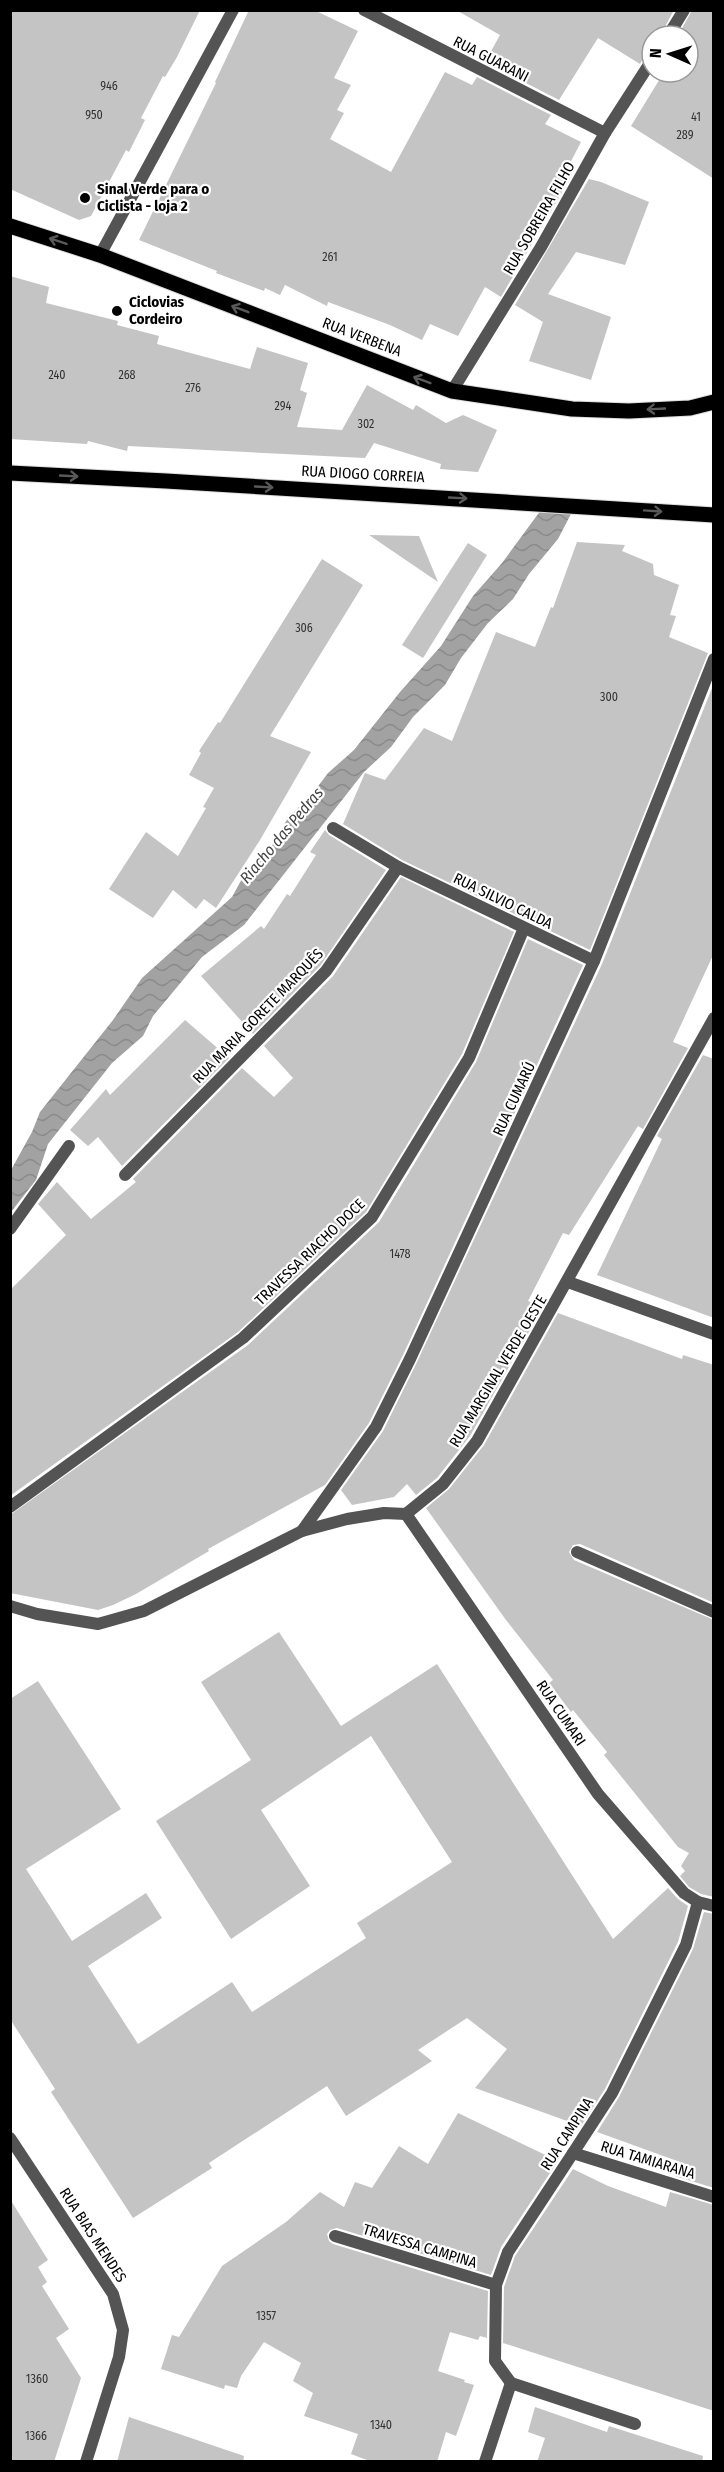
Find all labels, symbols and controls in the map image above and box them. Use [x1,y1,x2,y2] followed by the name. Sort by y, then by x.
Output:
[640,24,700,84] north arrow
[450,32,532,86] street label: RUA GUARANI
[646,48,665,59] text: N
[100,79,118,93] house number: 946
[85,108,103,122] house number: 950
[691,110,701,124] house number: 41
[677,128,694,142] house number: 289
[499,158,579,278] street label: RUA SOBREIRA FILHO
[97,180,209,215] place label: Sinal Verde para o Ciclista - loja 2
[78,191,92,205] marker: Sinal Verde para o Ciclista - loja 2
[49,235,68,246] one-way arrow
[322,250,338,264] house number: 261
[129,293,185,328] place label: Ciclovias Cordeiro
[232,303,250,314] one-way arrow
[110,304,124,318] marker: Ciclovias Cordeiro
[320,314,404,360] street label: RUA VERBENA
[48,368,66,382] house number: 240
[118,368,136,382] house number: 268
[413,373,432,384] one-way arrow
[185,381,201,395] house number: 276
[275,399,292,413] house number: 294
[646,404,666,415] one-way arrow
[358,417,374,431] house number: 302
[301,462,425,486] street label: RUA DIOGO CORREIA
[58,471,78,482] one-way arrow
[253,481,273,492] one-way arrow
[448,493,468,504] one-way arrow
[642,506,662,517] one-way arrow
[295,621,313,635] house number: 306
[600,690,618,704] house number: 300
[236,783,327,887] water label: Riacho das Pedras
[450,869,556,933] street label: RUA SILVIO CALDA
[189,945,327,1087] street label: RUA MARIA GORETE MARQUÊS
[489,1059,539,1139] street label: RUA CUMARÚ
[251,1195,369,1309] street label: TRAVESSA RIACHO DOCE
[390,1247,410,1261] house number: 1478
[445,1292,551,1450] street label: RUA MARGINAL VERDE OESTE
[533,1677,589,1749] street label: RUA CUMARI
[537,2094,597,2174] street label: RUA CAMPINA
[599,2137,697,2183] street label: RUA TAMIARANA
[56,2184,130,2286] street label: RUA BIAS MENDES
[361,2220,479,2272] street label: TRAVESSA CAMPINA
[256,2309,276,2323] house number: 1357
[26,2372,48,2386] house number: 1360
[370,2418,392,2432] house number: 1340
[25,2429,47,2443] house number: 1366

